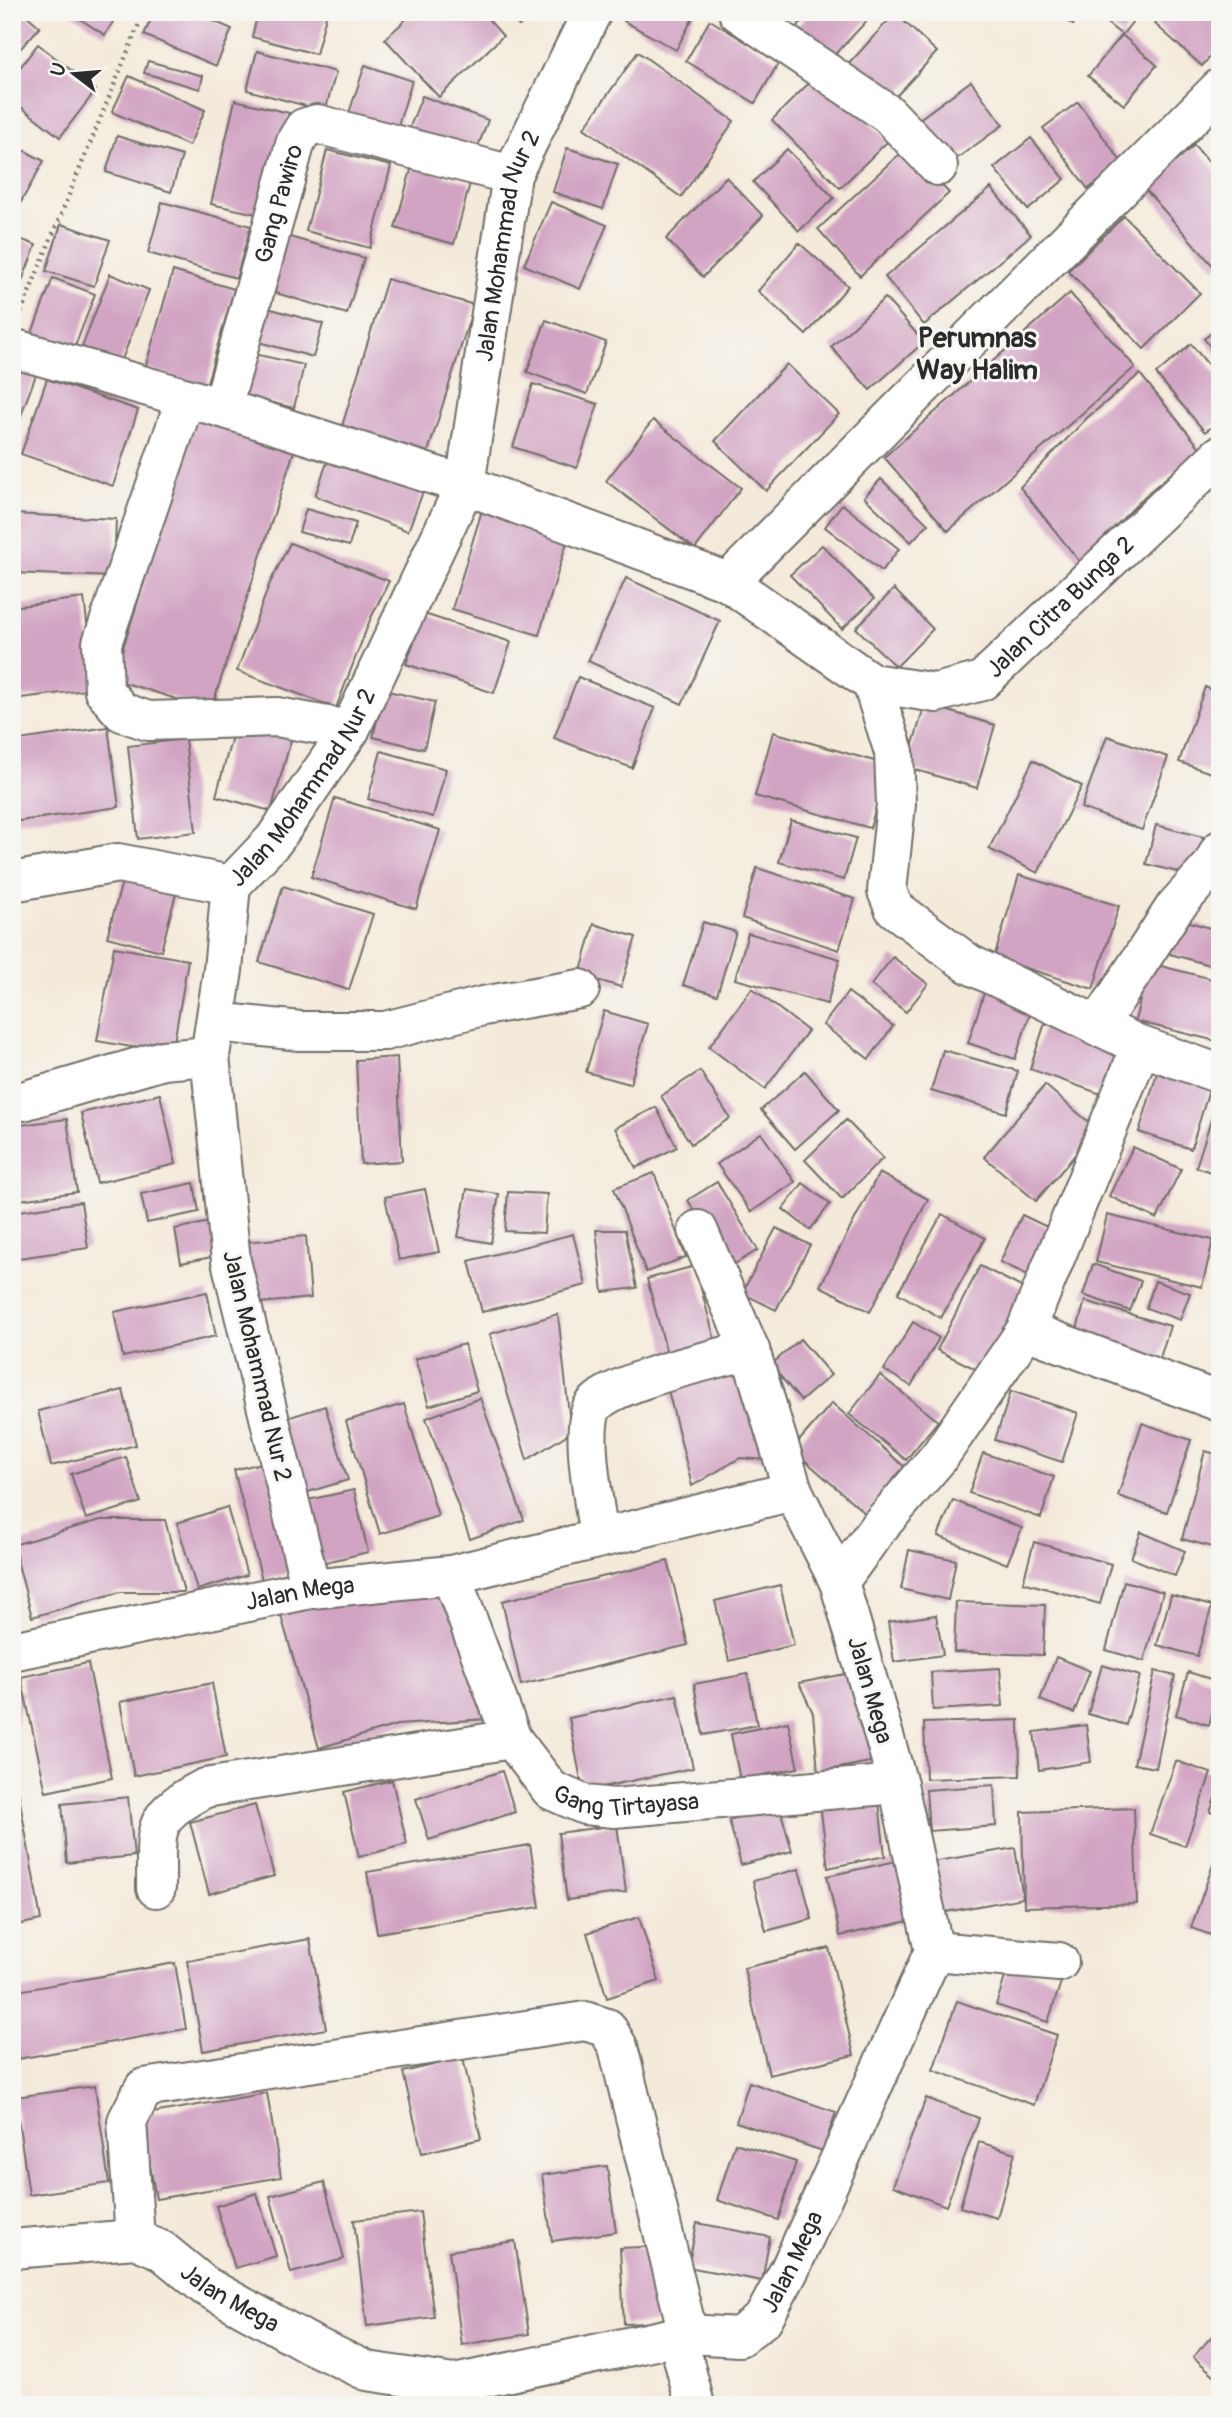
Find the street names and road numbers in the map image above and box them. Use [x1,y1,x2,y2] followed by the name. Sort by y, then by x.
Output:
[469,125,546,364] street label: Jalan Mohammad Nur 2
[248,141,309,266] street label: Gang Pawiro
[980,530,1140,684] street label: Jalan Citra Bunga 2
[223,684,382,892] street label: Jalan Mohammad Nur 2
[216,1248,298,1484] street label: Jalan Mohammad Nur 2
[243,1570,356,1617] street label: Jalan Mega
[841,1633,899,1747] street label: Jalan Mega
[549,1778,700,1823] street label: Gang Tirtayasa
[755,2206,829,2318] street label: Jalan Mega
[175,2257,284,2339] street label: Jalan Mega

